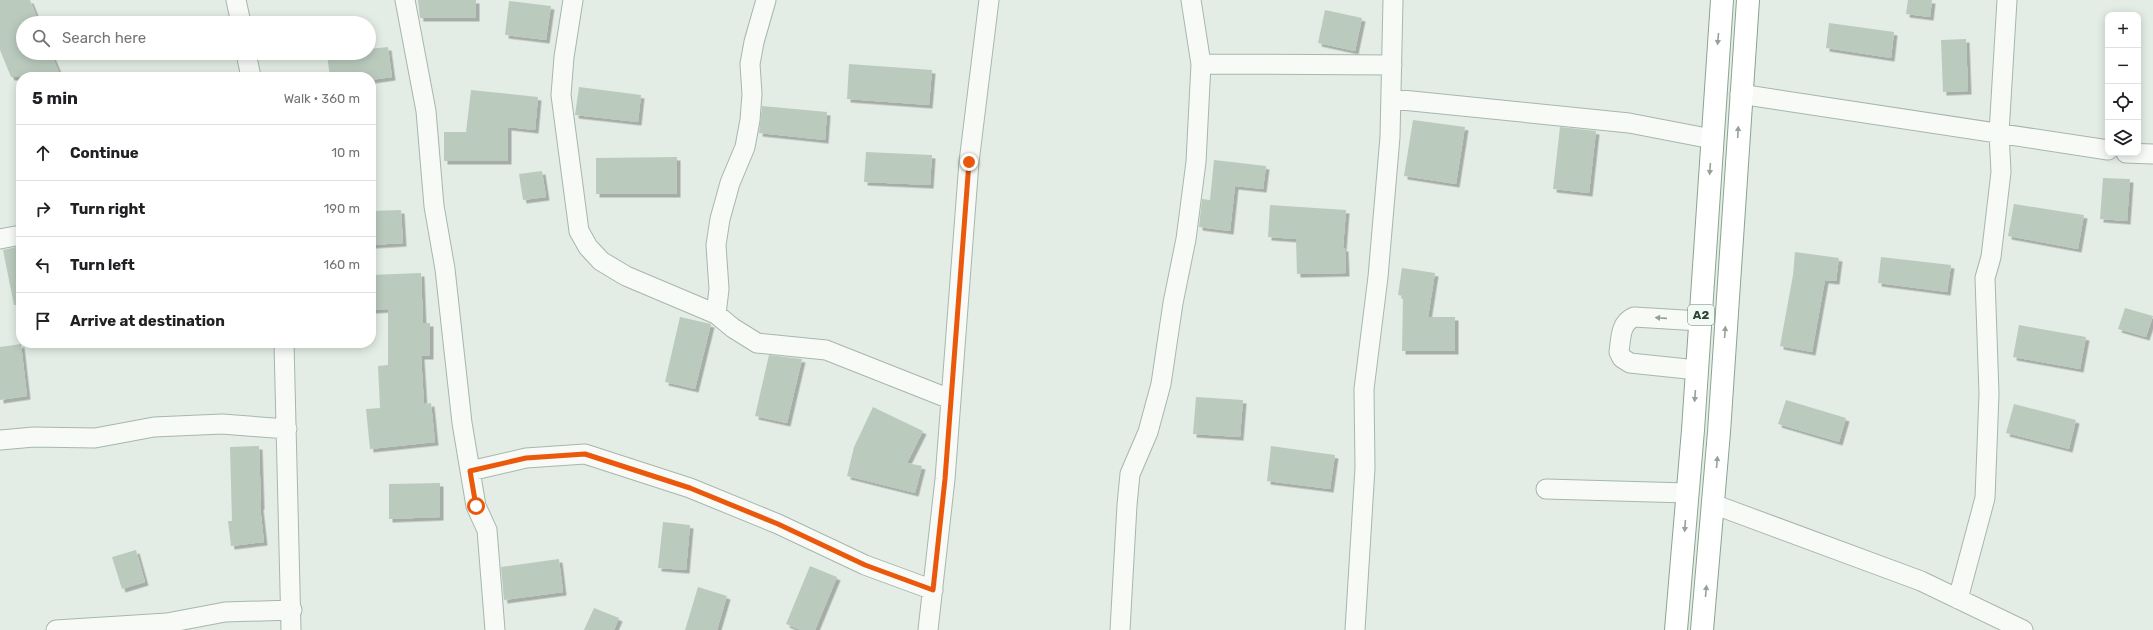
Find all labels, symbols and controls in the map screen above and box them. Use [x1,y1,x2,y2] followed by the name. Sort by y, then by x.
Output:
[2105,12,2141,156] map controls
[2105,12,2141,48] button: +
[16,16,376,60] search box
[30,27,52,49] icon: search
[62,29,146,47] text: Search here
[1715,33,1722,45] one-way arrow
[2105,48,2141,84] button: −
[2105,84,2141,120] button: locate
[32,88,78,108] text: 5 min
[284,91,360,106] text: Walk · 360 m
[2105,120,2141,156] button: layers
[1735,126,1742,138] one-way arrow
[32,142,54,164] icon: ahead
[70,144,139,162] text: Continue
[331,145,360,160] text: 10 m
[960,153,978,171] route end
[1707,163,1714,175] one-way arrow
[32,198,54,220] icon: right
[70,200,145,218] text: Turn right
[324,201,360,216] text: 190 m
[32,254,54,276] icon: left
[70,256,135,274] text: Turn left
[324,257,360,272] text: 160 m
[1688,305,1714,325] road number: A2
[32,310,54,332] icon: arrive
[70,312,225,330] text: Arrive at destination
[1655,315,1667,322] one-way arrow
[1722,326,1729,338] one-way arrow
[1692,390,1699,402] one-way arrow
[1713,456,1720,468] one-way arrow
[467,497,485,515] route start
[1681,520,1688,532] one-way arrow
[1702,585,1709,597] one-way arrow

